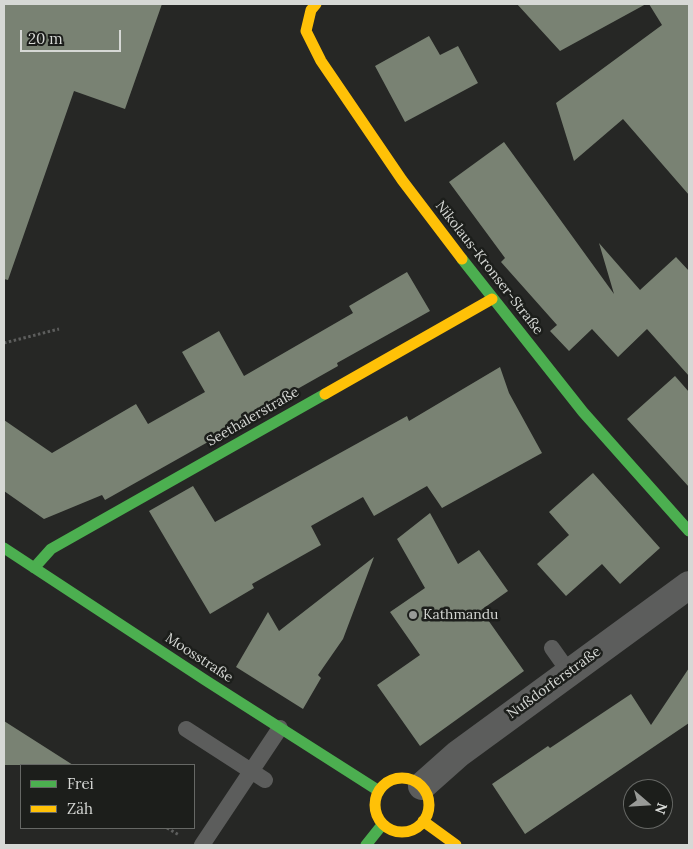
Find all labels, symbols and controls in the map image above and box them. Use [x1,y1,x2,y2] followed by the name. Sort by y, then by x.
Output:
[22,20,124,52] scale bar
[28,29,63,48] text: 20 m
[432,198,546,338] street label: Nikolaus-Kronser-Straße
[204,384,302,450] street label: Seethalerstraße
[423,607,498,623] place label: Kathmandu
[407,609,419,621] marker: Kathmandu
[162,630,236,686] street label: Moosstraße
[504,643,604,723] street label: Nußdorferstraße
[20,764,195,829] legend
[67,774,94,793] text: Frei
[623,779,673,829] north arrow
[67,799,93,818] text: Zäh
[651,801,672,817] text: N

